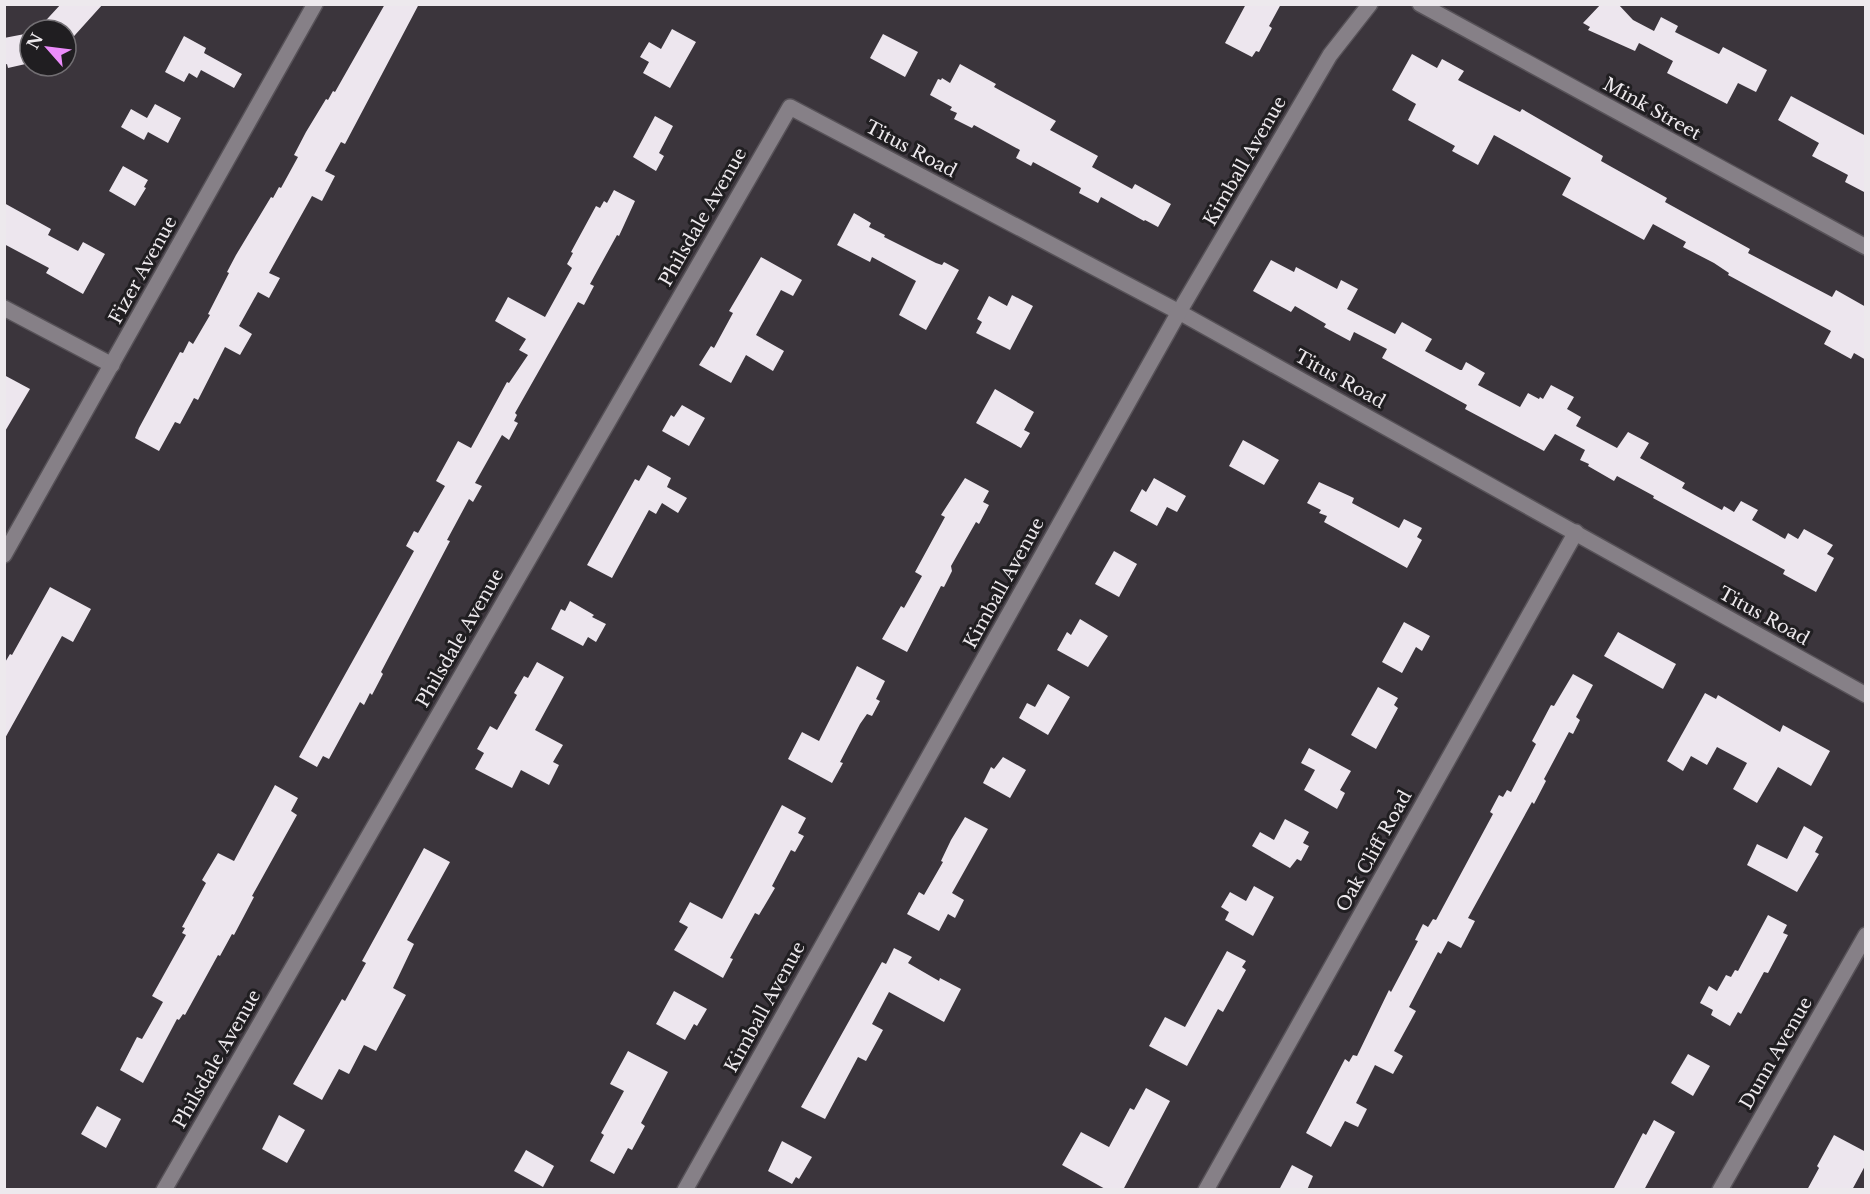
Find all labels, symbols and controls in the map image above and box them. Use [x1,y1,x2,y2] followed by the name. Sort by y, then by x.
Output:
[18,18,78,78] north arrow
[22,30,47,52] text: N
[1599,73,1705,145] street label: Mink Street
[1199,92,1291,230] street label: Kimball Avenue
[862,116,960,182] street label: Titus Road
[654,144,752,290] street label: Philsdale Avenue
[104,212,182,328] street label: Fizer Avenue
[1291,345,1389,413] street label: Titus Road
[959,514,1049,652] street label: Kimball Avenue
[411,565,509,711] street label: Philsdale Avenue
[1715,582,1813,650] street label: Titus Road
[1332,786,1416,916] street label: Oak Cliff Road
[720,938,810,1076] street label: Kimball Avenue
[168,986,266,1132] street label: Philsdale Avenue
[1735,993,1817,1113] street label: Dunn Avenue

